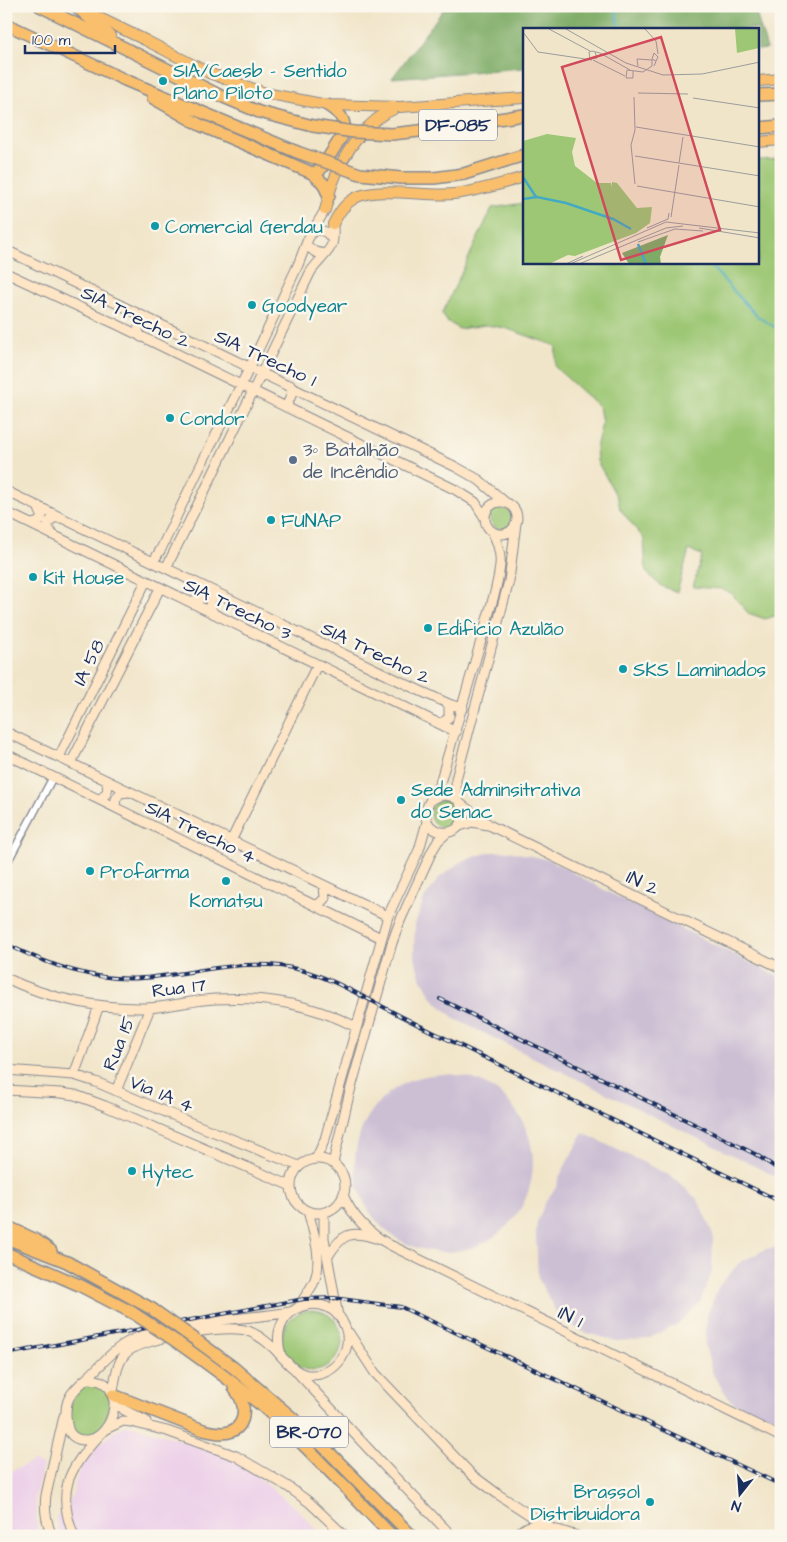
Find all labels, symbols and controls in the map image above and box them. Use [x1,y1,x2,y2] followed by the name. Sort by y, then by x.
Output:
[25,22,115,54] scale bar
[523,28,760,264] inset map
[32,30,71,51] text: 100 m
[173,58,347,107] place label: SIA/Caesb - Sentido Plano Piloto
[157,75,169,87] marker: SIA/Caesb - Sentido Plano Piloto
[419,110,497,140] road number: DF-085
[165,214,323,241] place label: Comercial Gerdau
[149,220,161,232] marker: Comercial Gerdau
[76,279,194,355] street label: SIA Trecho 2
[262,293,348,321] place label: Goodyear
[246,299,258,311] marker: Goodyear
[210,323,321,394] street label: SIA Trecho 1
[180,406,245,433] place label: Condor
[164,412,176,424] marker: Condor
[303,437,399,486] place label: 3º Batalhão de Incêndio
[287,454,299,466] marker: 3º Batalhão de Incêndio
[281,508,341,535] place label: FUNAP
[265,514,277,526] marker: FUNAP
[43,565,124,592] place label: Kit House
[27,571,39,583] marker: Kit House
[179,572,296,647] street label: SIA Trecho 3
[316,615,434,691] street label: SIA Trecho 2
[438,616,564,643] place label: Edificio Azulão
[422,622,434,634] marker: Edificio Azulão
[67,635,112,690] street label: IA 58
[633,657,766,684] place label: SKS Laminados
[617,663,629,675] marker: SKS Laminados
[411,777,581,826] place label: Sede Adminsitrativa do Senac
[140,794,260,871] street label: SIA Trecho 4
[395,794,407,806] marker: Sede Adminsitrativa do Senac
[100,859,190,886] place label: Profarma
[621,864,663,903] street label: IN 2
[84,865,96,877] marker: Profarma
[220,875,232,887] marker: Komatsu
[189,888,263,915] place label: Komatsu
[150,972,208,1005] street label: Rua 17
[96,1012,143,1075] street label: Rua 15
[125,1069,198,1120] street label: Via 1A 4
[142,1159,194,1187] place label: Hytec
[126,1165,138,1177] marker: Hytec
[553,1300,588,1335] street label: IN 1
[270,1416,348,1448] road number: BR-070
[714,1470,764,1520] north arrow
[530,1479,640,1528] place label: Brassol Distribuidora
[729,1495,744,1516] text: N
[644,1496,656,1508] marker: Brassol Distribuidora

